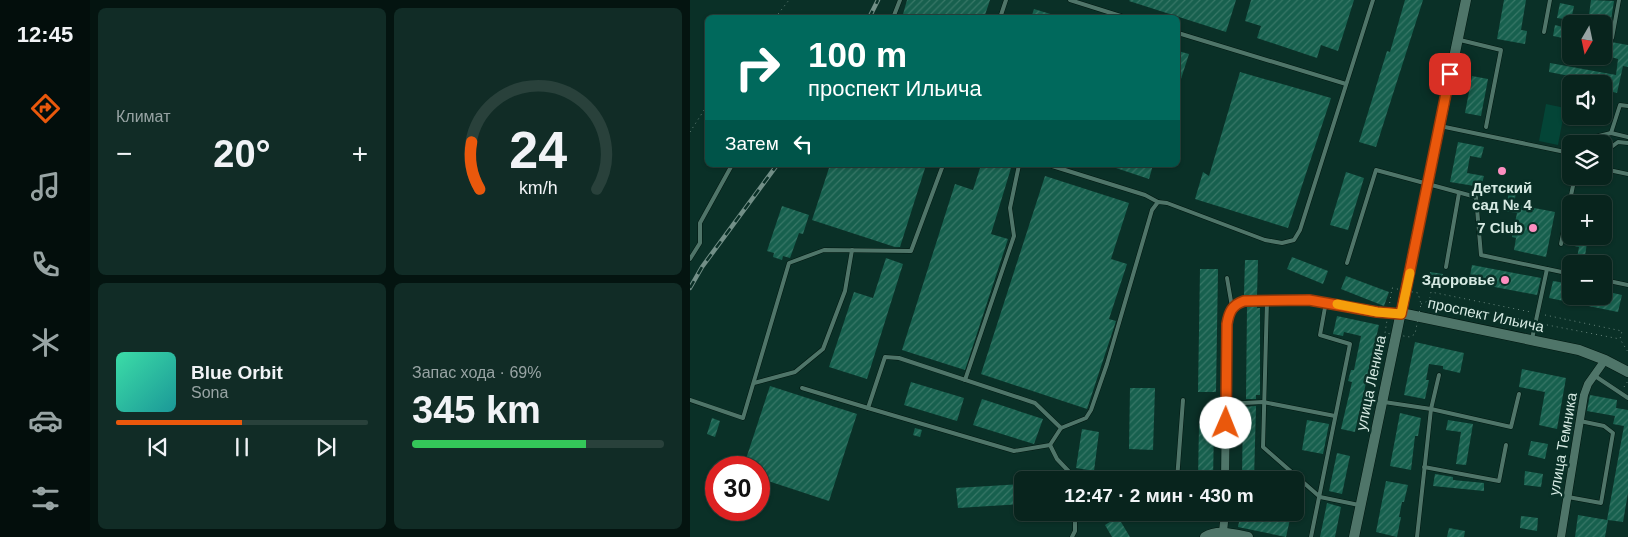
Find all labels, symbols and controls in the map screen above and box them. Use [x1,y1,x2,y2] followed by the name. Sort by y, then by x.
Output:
[1562,15,1612,65] north arrow
[1562,15,1612,305] map controls
[17,22,73,47] text: 12:45
[725,35,790,100] icon: right
[808,35,907,74] text: 100 m
[1429,53,1471,95] pin
[1436,60,1464,88] icon: arrive
[1562,75,1612,125] button: sound
[808,76,982,101] text: проспект Ильича
[28,91,63,126] icon: directions
[116,108,170,125] text: Климат
[509,121,567,179] text: 24
[789,130,817,158] icon: left
[213,133,271,175] text: 20°
[725,133,779,154] text: Затем
[1562,135,1612,185] button: layers
[116,138,132,169] text: −
[352,138,368,169] text: +
[1496,165,1508,177] marker: Детский сад № 4
[28,169,63,204] icon: music
[519,178,557,198] text: km/h
[1472,179,1533,213] place label: Детский сад № 4
[1562,195,1612,245] button: +
[1477,219,1523,236] place label: 7 Club
[1527,222,1539,234] marker: 7 Club
[28,247,63,282] icon: phone
[1562,255,1612,305] button: −
[1422,271,1495,288] place label: Здоровье
[1499,274,1511,286] marker: Здоровье
[1426,294,1546,335] street label: проспект Ильича
[28,325,63,360] icon: climate
[1352,333,1389,432] street label: улица Ленина
[191,362,283,383] text: Blue Orbit
[412,364,541,381] text: Запас хода · 69%
[191,384,228,401] text: Sona
[412,389,541,431] text: 345 km
[1545,390,1580,497] street label: улица Темника
[1199,396,1251,448] position arrow
[28,403,63,438] icon: car
[144,433,172,461] icon: previous
[228,433,256,461] icon: pause
[312,433,340,461] icon: next
[705,456,770,521] speed limit sign: 30
[28,481,63,516] icon: filters
[1064,485,1254,506] text: 12:47 · 2 мин · 430 m

